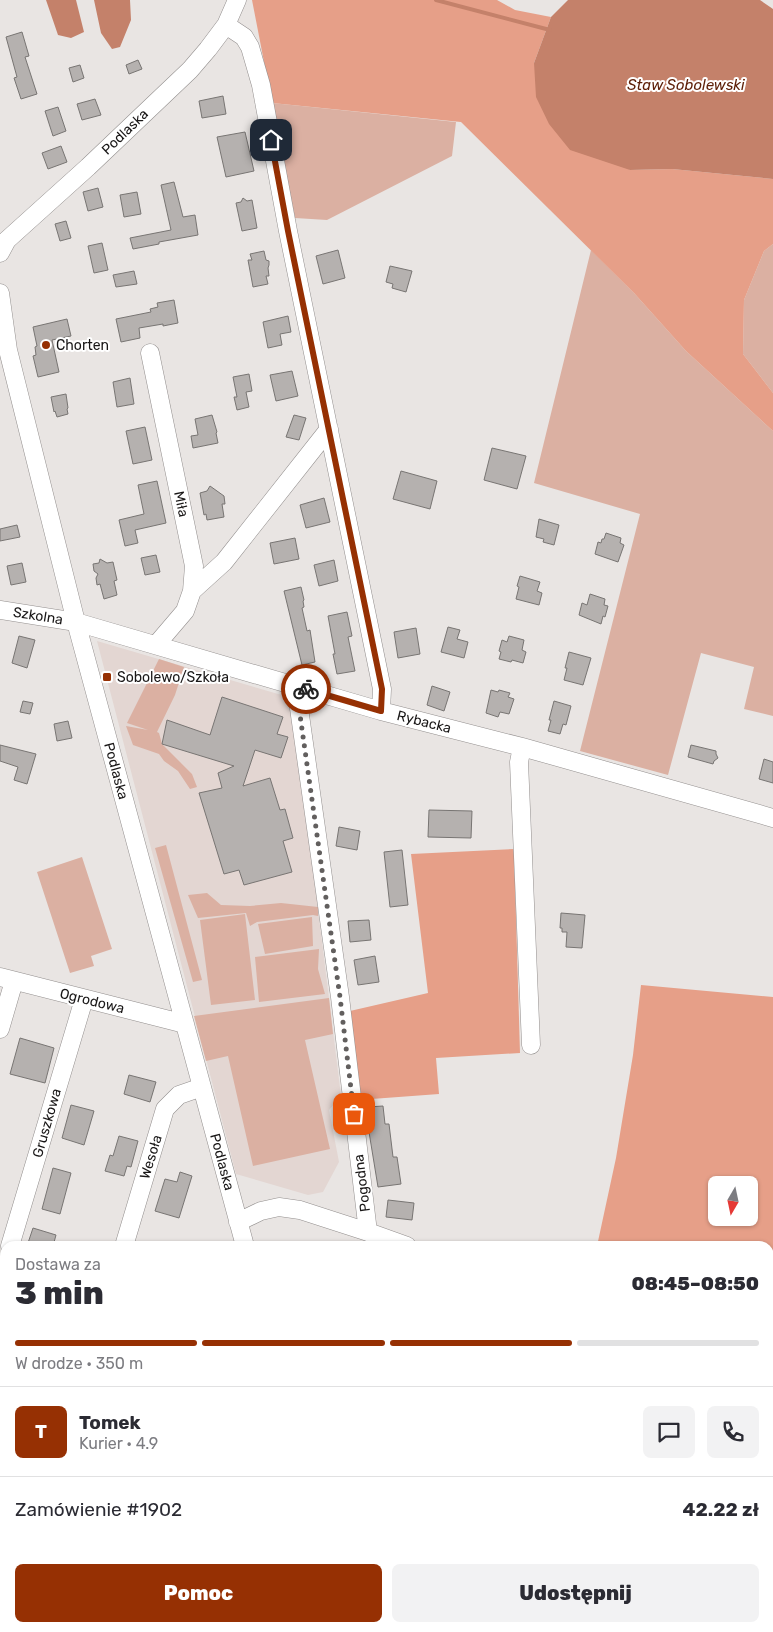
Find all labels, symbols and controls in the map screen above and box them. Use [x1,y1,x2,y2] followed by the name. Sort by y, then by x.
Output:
[627,76,745,94] water label: Staw Sobolewski
[98,106,152,158] street label: Podlaska
[250,119,292,161] pin
[257,126,285,154] icon: home
[56,337,109,354] place label: Chorten
[40,339,52,351] marker: Chorten
[170,489,192,519] street label: Miła
[12,604,64,628] street label: Szkolna
[281,664,331,714] courier
[117,669,229,686] place label: Sobolewo/Szkoła
[101,671,113,683] marker: Sobolewo/Szkoła
[292,675,320,703] icon: bike
[395,707,453,737] street label: Rybacka
[100,741,132,801] street label: Podlaska
[58,985,126,1017] street label: Ogrodowa
[29,1087,65,1159] street label: Gruszkowa
[333,1093,375,1135] pin
[340,1100,368,1128] icon: bag
[206,1132,238,1192] street label: Podlaska
[136,1133,166,1181] street label: Wesoła
[350,1153,374,1213] street label: Pogodna
[708,1176,758,1226] north arrow
[708,1176,758,1226] map controls
[15,1255,101,1274] text: Dostawa za
[632,1272,759,1295] text: 08:45–08:50
[15,1274,104,1312] text: 3 min
[15,1354,143,1373] text: W drodze · 350 m
[643,1406,695,1458] button: chat
[707,1406,759,1458] button: phone
[79,1411,141,1434] text: Tomek
[35,1420,47,1443] text: T
[79,1434,158,1453] text: Kurier · 4.9
[15,1498,182,1521] text: Zamówienie #1902
[683,1498,759,1521] text: 42.22 zł
[15,1564,382,1622] button: Pomoc
[392,1564,759,1622] button: Udostępnij

